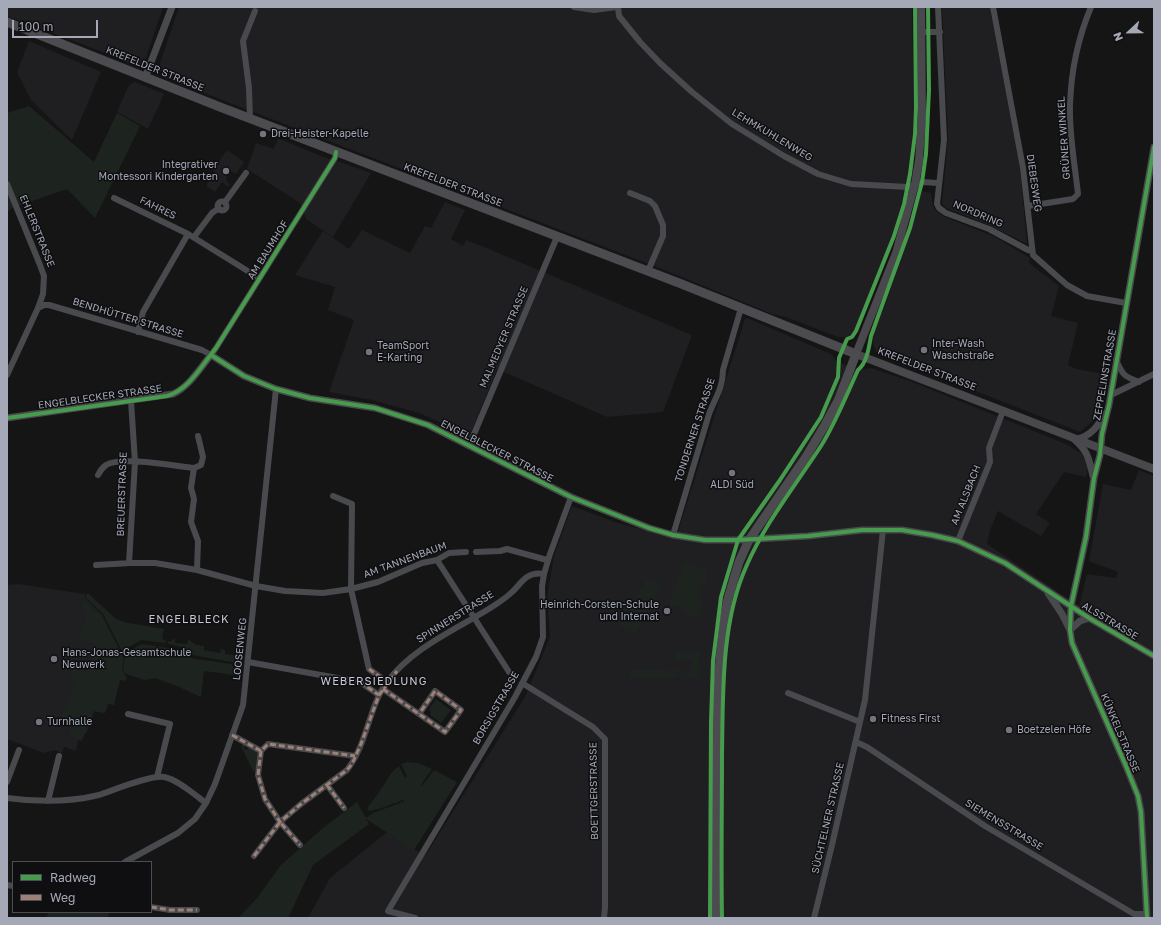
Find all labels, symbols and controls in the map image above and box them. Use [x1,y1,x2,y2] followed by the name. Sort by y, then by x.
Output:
[14,12,100,38] scale bar
[1109,12,1149,52] north arrow
[19,19,53,34] text: 100 m
[1110,30,1125,43] text: N
[104,44,206,94] street label: KREFELDER STRASSE
[1055,96,1073,180] street label: GRÜNER WINKEL
[730,106,814,164] street label: LEHMKUHLENWEG
[271,128,369,140] place label: Drei-Heister-Kapelle
[258,129,268,139] marker: Drei-Heister-Kapelle
[1024,153,1044,213] street label: DIEBESWEG
[99,159,218,182] place label: Integrativer Montessori Kindergarten
[402,161,504,209] street label: KREFELDER STRASSE
[221,166,231,176] marker: Integrativer Montessori Kindergarten
[17,193,57,269] street label: EHLERSTRASSE
[138,194,178,222] street label: FAHRES
[951,198,1005,230] street label: NORDRING
[245,218,291,282] street label: AM BAUMHOF
[477,284,531,390] street label: MALMEDYER STRASSE
[71,295,185,341] street label: BENDHÜTTER STRASSE
[1091,328,1119,422] street label: ZEPPELINSTRASSE
[932,338,994,362] place label: Inter-Wash Waschstraße
[377,340,429,364] place label: TeamSport E-Karting
[876,345,978,393] street label: KREFELDER STRASSE
[919,345,929,355] marker: Inter-Wash Waschstraße
[364,347,374,357] marker: TeamSport E-Karting
[672,376,718,484] street label: TONDERNER STRASSE
[37,382,163,412] street label: ENGELBLECKER STRASSE
[439,417,555,485] street label: ENGELBLECKER STRASSE
[115,452,129,536] street label: BREUERSTRASSE
[948,463,984,527] street label: AM ALSBACH
[727,468,737,478] marker: ALDI Süd
[710,479,754,491] place label: ALDI Süd
[362,539,448,581] street label: AM TANNENBAUM
[414,588,496,646] street label: SPINNERSTRASSE
[540,599,659,622] place label: Heinrich-Corsten-Schule und Internat
[1080,600,1140,642] street label: ALSSTRASSE
[662,606,672,616] marker: Heinrich-Corsten-Schule und Internat
[148,613,230,627] district label: ENGELBLECK
[231,617,249,681] street label: LOOSENWEG
[62,647,191,670] place label: Hans-Jonas-Gesamtschule Neuwerk
[49,654,59,664] marker: Hans-Jonas-Gesamtschule Neuwerk
[470,669,522,747] street label: BORSIGSTRASSE
[321,675,427,689] district label: WEBERSIEDLUNG
[1098,691,1142,775] street label: KÜNKELSTRASSE
[881,713,941,725] place label: Fitness First
[868,714,878,724] marker: Fitness First
[47,716,92,728] place label: Turnhalle
[34,717,44,727] marker: Turnhalle
[1017,724,1091,736] place label: Boetzelen Höfe
[1004,725,1014,735] marker: Boetzelen Höfe
[587,742,601,840] street label: BOETTGERSTRASSE
[809,761,847,875] street label: SÜCHTELNER STRASSE
[963,797,1045,853] street label: SIEMENSSTRASSE
[12,861,152,913] legend
[50,870,96,885] text: Radweg
[50,890,75,905] text: Weg

